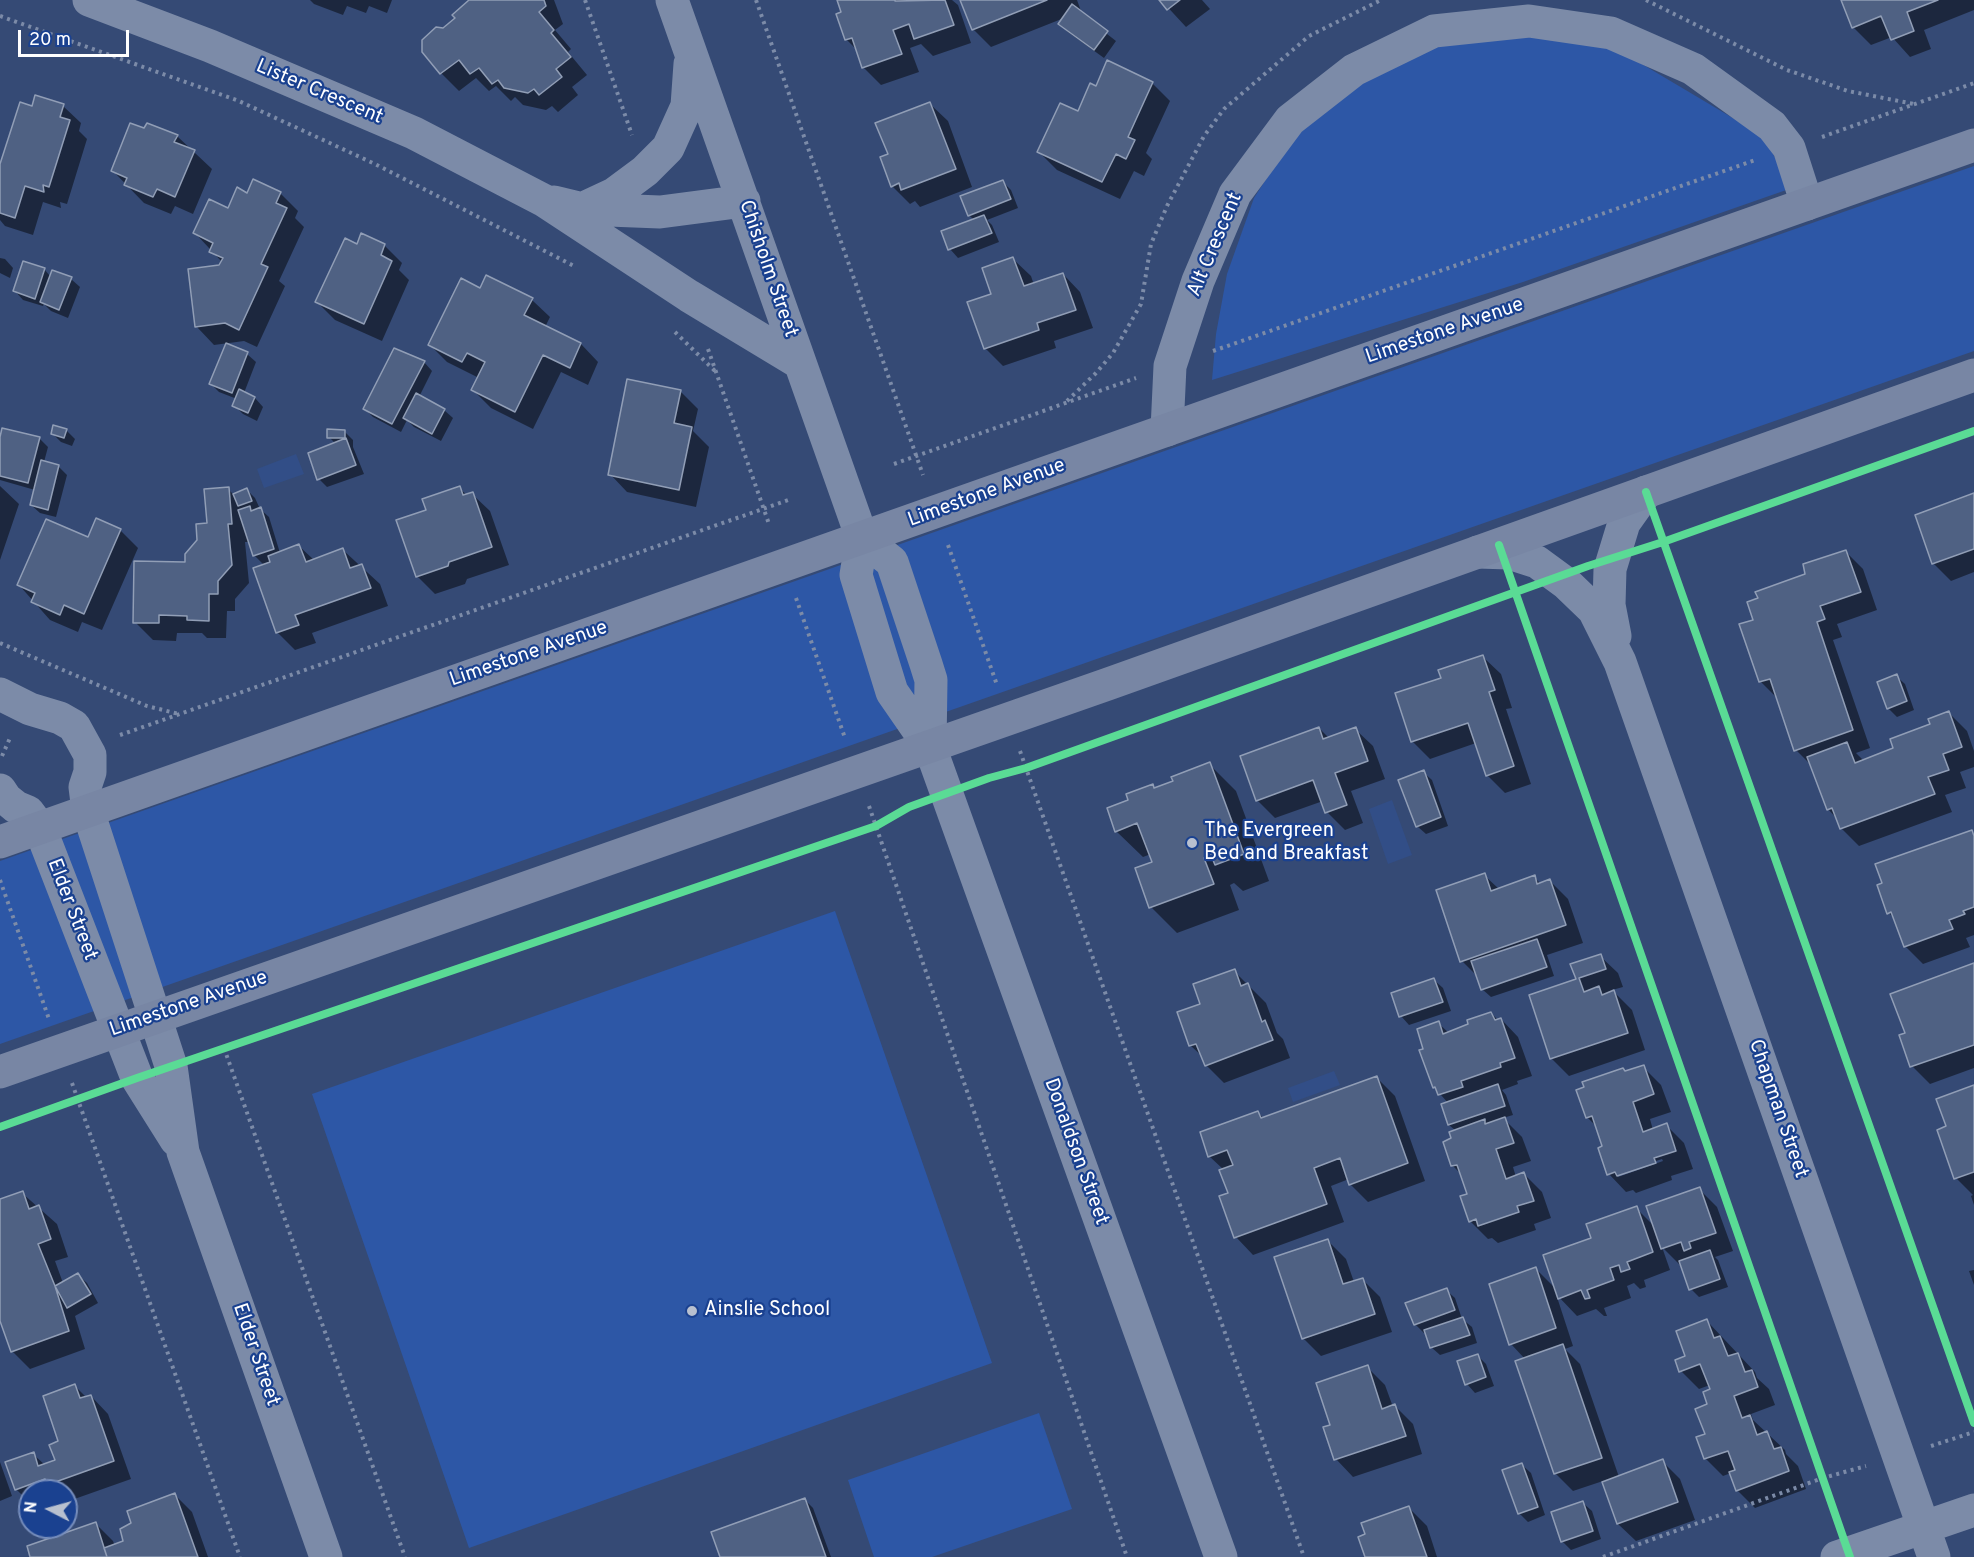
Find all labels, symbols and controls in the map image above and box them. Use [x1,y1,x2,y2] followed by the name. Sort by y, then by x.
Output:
[21,18,132,56] scale bar
[29,29,71,52] text: 20 m
[252,55,386,131] street label: Lister Crescent
[1183,189,1249,301] street label: Alt Crescent
[732,197,802,341] street label: Chisholm Street
[1363,294,1527,370] street label: Limestone Avenue
[905,454,1069,534] street label: Limestone Avenue
[447,617,611,693] street label: Limestone Avenue
[1204,820,1369,867] place label: The Evergreen Bed and Breakfast
[1185,836,1199,850] marker: The Evergreen Bed and Breakfast
[41,856,101,964] street label: Elder Street
[107,967,271,1043] street label: Limestone Avenue
[1742,1036,1812,1182] street label: Chapman Street
[1037,1075,1113,1229] street label: Donaldson Street
[704,1299,830,1323] place label: Ainslie School
[226,1301,284,1409] street label: Elder Street
[685,1304,699,1318] marker: Ainslie School
[18,1479,78,1539] north arrow
[22,1501,43,1514] text: N

